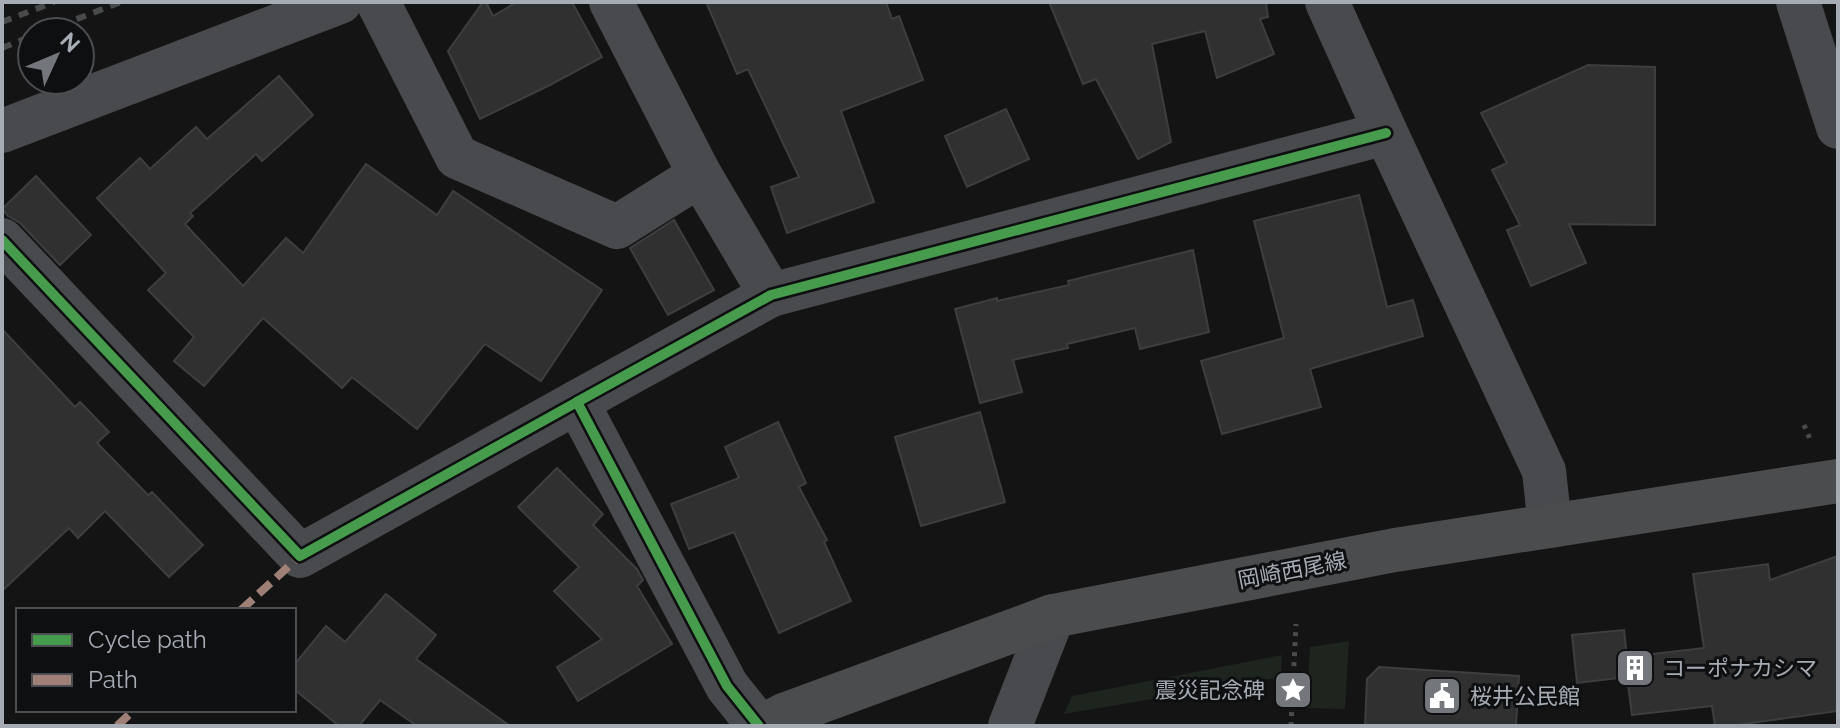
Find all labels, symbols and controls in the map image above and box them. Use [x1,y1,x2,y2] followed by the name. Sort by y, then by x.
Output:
[16,16,96,96] north arrow
[55,27,86,57] text: N
[1236,547,1348,593] street label: 岡崎西尾線
[16,608,296,712] legend
[88,625,207,654] text: Cycle path
[1614,647,1656,689] building icon: コーポナカシマ
[1663,655,1817,681] place label: コーポナカシマ
[88,665,138,694] text: Path
[1272,669,1314,711] place icon: 震災記念碑
[1421,675,1463,717] public building icon: 桜井公民館
[1155,677,1265,703] place label: 震災記念碑
[1470,683,1580,709] place label: 桜井公民館

